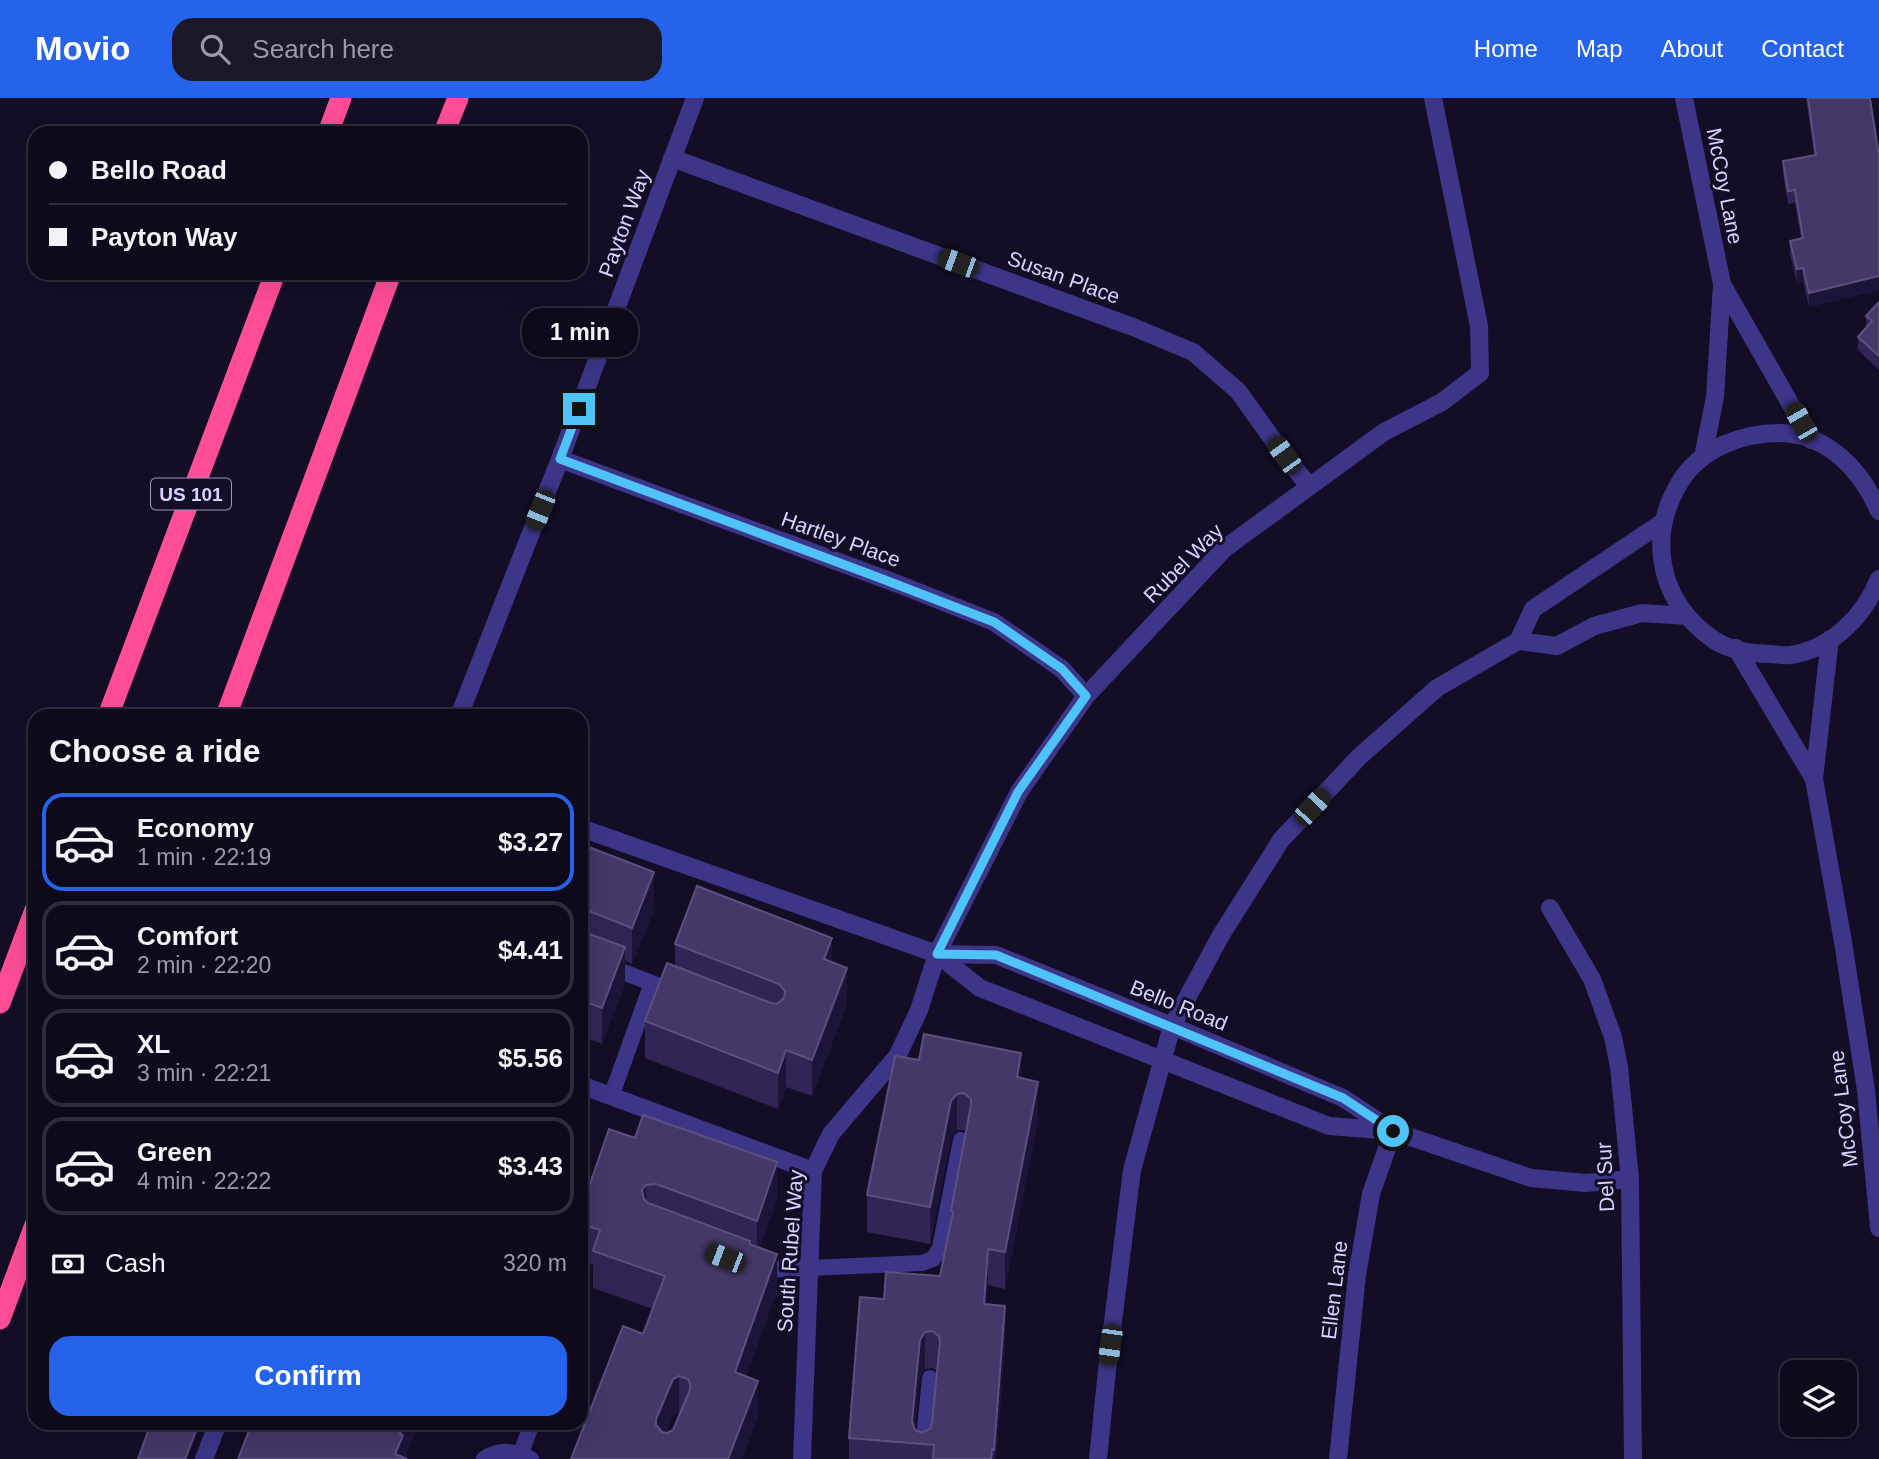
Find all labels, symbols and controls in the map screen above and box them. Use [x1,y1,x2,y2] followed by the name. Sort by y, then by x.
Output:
[172,18,662,81] search box
[35,30,130,67] text: Movio
[196,30,234,68] icon: search
[252,34,394,64] text: Search here
[1474,35,1538,62] text: Home
[1576,35,1623,62] text: Map
[1661,35,1723,62] text: About
[1761,35,1844,62] text: Contact
[1702,126,1748,246] street label: McCoy Lane
[91,155,227,185] text: Bello Road
[594,166,654,280] street label: Payton Way
[91,222,237,252] text: Payton Way
[935,246,982,280] car
[1005,246,1123,308] street label: Susan Place
[521,308,637,356] callout: 1 min
[550,319,610,345] text: 1 min
[563,393,595,425] route end
[1782,399,1821,445] car
[1264,432,1305,478] car
[151,478,231,510] road number: US 101
[523,487,558,533] car
[778,507,904,571] street label: Hartley Place
[1139,518,1228,607] street label: Rubel Way
[49,733,261,769] text: Choose a ride
[1290,784,1335,830] car
[53,811,116,874] icon: car
[137,813,254,843] text: Economy
[498,827,563,857] text: $3.27
[137,844,271,870] text: 1 min · 22:19
[53,919,116,982] icon: car
[137,921,238,951] text: Comfort
[498,935,563,965] text: $4.41
[137,952,271,978] text: 2 min · 22:20
[1127,975,1231,1035] street label: Bello Road
[53,1027,116,1090] icon: car
[137,1029,170,1059] text: XL
[498,1043,563,1073] text: $5.56
[1824,1049,1862,1169] street label: McCoy Lane
[137,1060,271,1086] text: 3 min · 22:21
[1377,1115,1409,1147] route start
[53,1135,116,1198] icon: car
[137,1137,212,1167] text: Green
[1592,1141,1618,1213] street label: Del Sur
[498,1151,563,1181] text: $3.43
[137,1168,271,1194] text: 4 min · 22:22
[773,1169,807,1333] street label: South Rubel Way
[1317,1239,1351,1341] street label: Ellen Lane
[702,1241,749,1275] car
[49,1245,87,1283] icon: cash
[105,1248,166,1278] text: Cash
[503,1250,567,1276] text: 320 m
[1097,1323,1124,1367] car
[49,1336,567,1416] button: Confirm
[1780,1360,1857,1437] map controls
[1780,1360,1857,1437] button: layers

